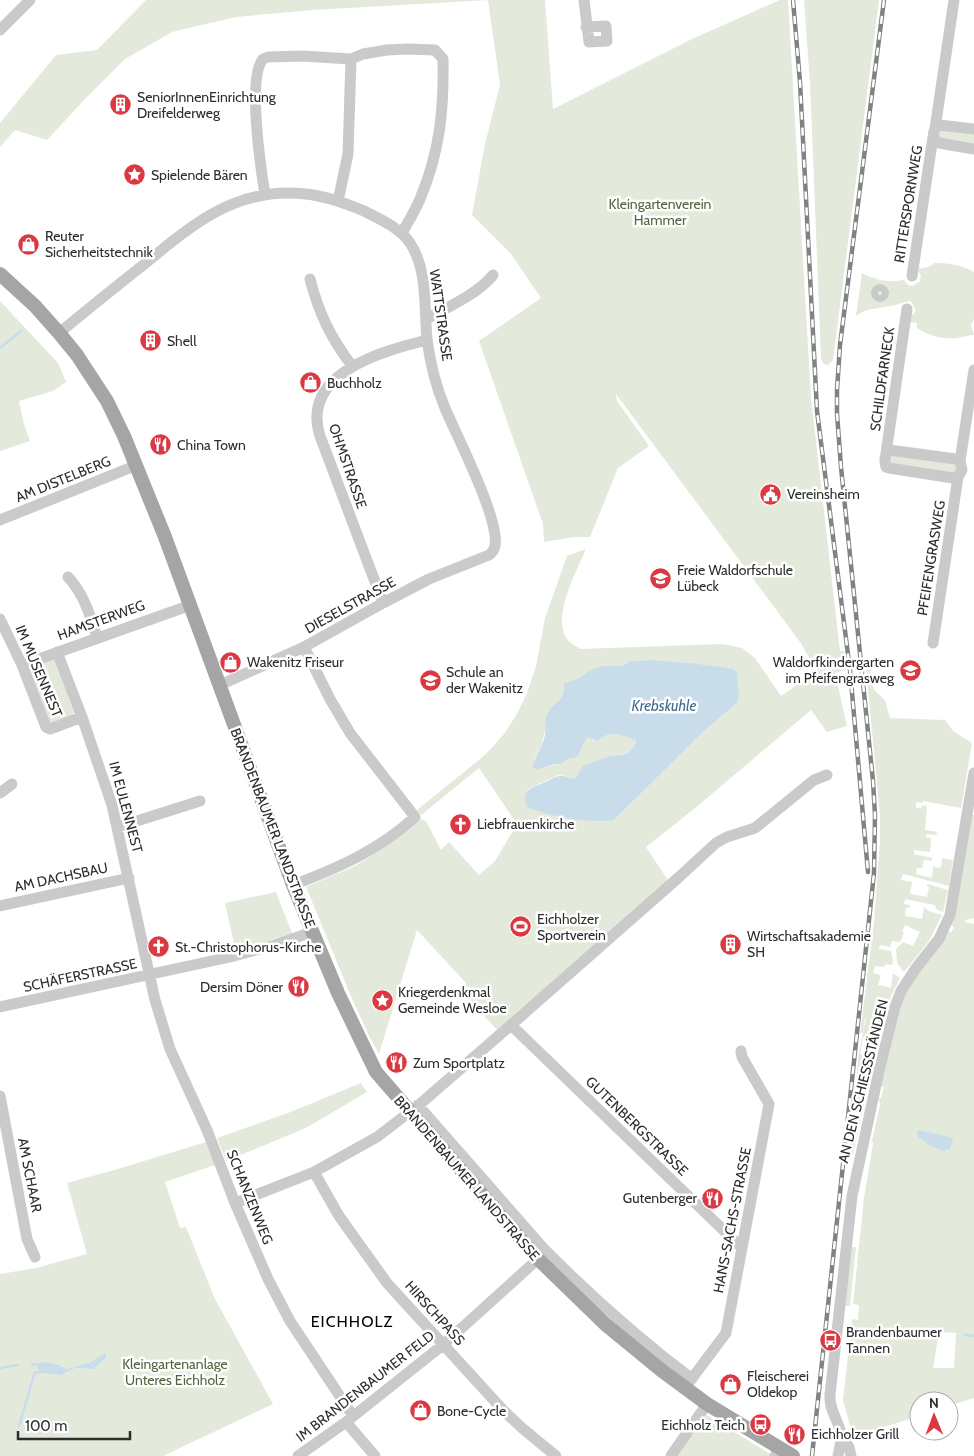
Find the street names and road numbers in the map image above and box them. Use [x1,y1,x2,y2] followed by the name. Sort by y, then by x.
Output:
[890,144,926,264] street label: RITTERSPORNWEG
[426,268,456,362] street label: WATTSTRASSE
[866,326,898,432] street label: SCHILDFARNECK
[325,421,371,511] street label: OHMSTRASSE
[13,452,113,506] street label: AM DISTELBERG
[913,499,949,617] street label: PFEIFENGRASWEG
[301,572,399,637] street label: DIESELSTRASSE
[55,596,147,644] street label: HAMSTERWEG
[11,622,67,720] street label: IM MUSENNEST
[226,725,320,931] street label: BRANDENBAUMER LANDSTRASSE
[105,759,147,855] street label: IM EULENNEST
[13,858,109,896] street label: AM DACHSBAU
[22,954,139,996] street label: SCHÄFERSTRASSE
[834,997,892,1165] street label: AN DEN SCHIESSSTÄNDEN
[582,1072,692,1180] street label: GUTENBERGSTRASSE
[390,1092,544,1264] street label: BRANDENBAUMER LANDSTRASSE
[14,1136,46,1214] street label: AM SCHAAR
[709,1145,755,1294] street label: HANS-SACHS-STRASSE
[223,1147,277,1247] street label: SCHANZENWEG
[401,1277,469,1349] street label: HIRSCHPASS
[292,1326,438,1446] street label: IM BRANDENBAUMER FELD

